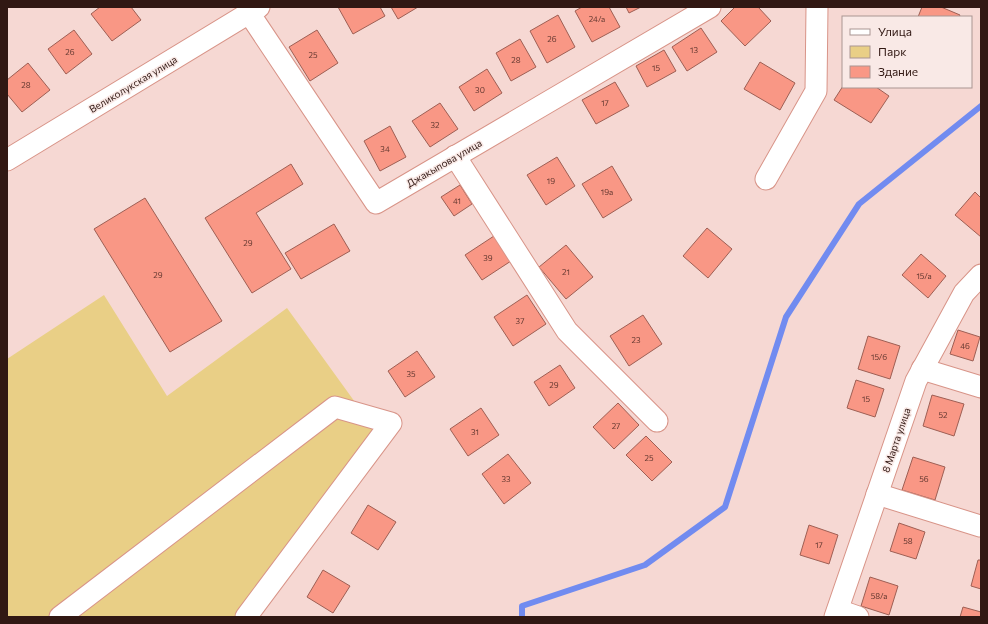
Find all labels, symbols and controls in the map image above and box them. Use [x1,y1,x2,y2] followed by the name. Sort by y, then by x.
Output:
[589,14,605,24] house number: 24/а
[842,16,972,88] legend
[878,24,912,38] text: Улица
[547,34,557,44] house number: 26
[878,44,907,58] text: Парк
[690,45,698,55] house number: 13
[65,47,75,57] house number: 26
[308,50,318,60] house number: 25
[87,53,179,115] street label: Великолукская улица
[511,55,521,65] house number: 28
[652,63,660,73] house number: 15
[878,64,918,78] text: Здание
[21,80,31,90] house number: 28
[475,85,485,95] house number: 30
[601,98,609,108] house number: 17
[431,120,440,130] house number: 32
[404,137,484,189] street label: Джакыпова улица
[380,144,390,154] house number: 34
[547,176,555,186] house number: 19
[601,187,613,197] house number: 19а
[453,196,461,206] house number: 41
[243,238,253,248] house number: 29
[483,253,493,263] house number: 39
[562,267,570,277] house number: 21
[153,270,163,280] house number: 29
[916,271,932,281] house number: 15/а
[516,316,524,326] house number: 37
[632,335,641,345] house number: 23
[960,341,970,351] house number: 46
[871,352,887,362] house number: 15/б
[406,369,416,379] house number: 35
[549,380,559,390] house number: 29
[862,394,870,404] house number: 15
[879,406,913,474] street label: 8 Марта улица
[938,410,948,420] house number: 52
[612,421,620,431] house number: 27
[471,427,479,437] house number: 31
[644,453,654,463] house number: 25
[501,474,511,484] house number: 33
[919,474,929,484] house number: 56
[903,536,913,546] house number: 58
[815,540,823,550] house number: 17
[871,591,887,601] house number: 58/а

